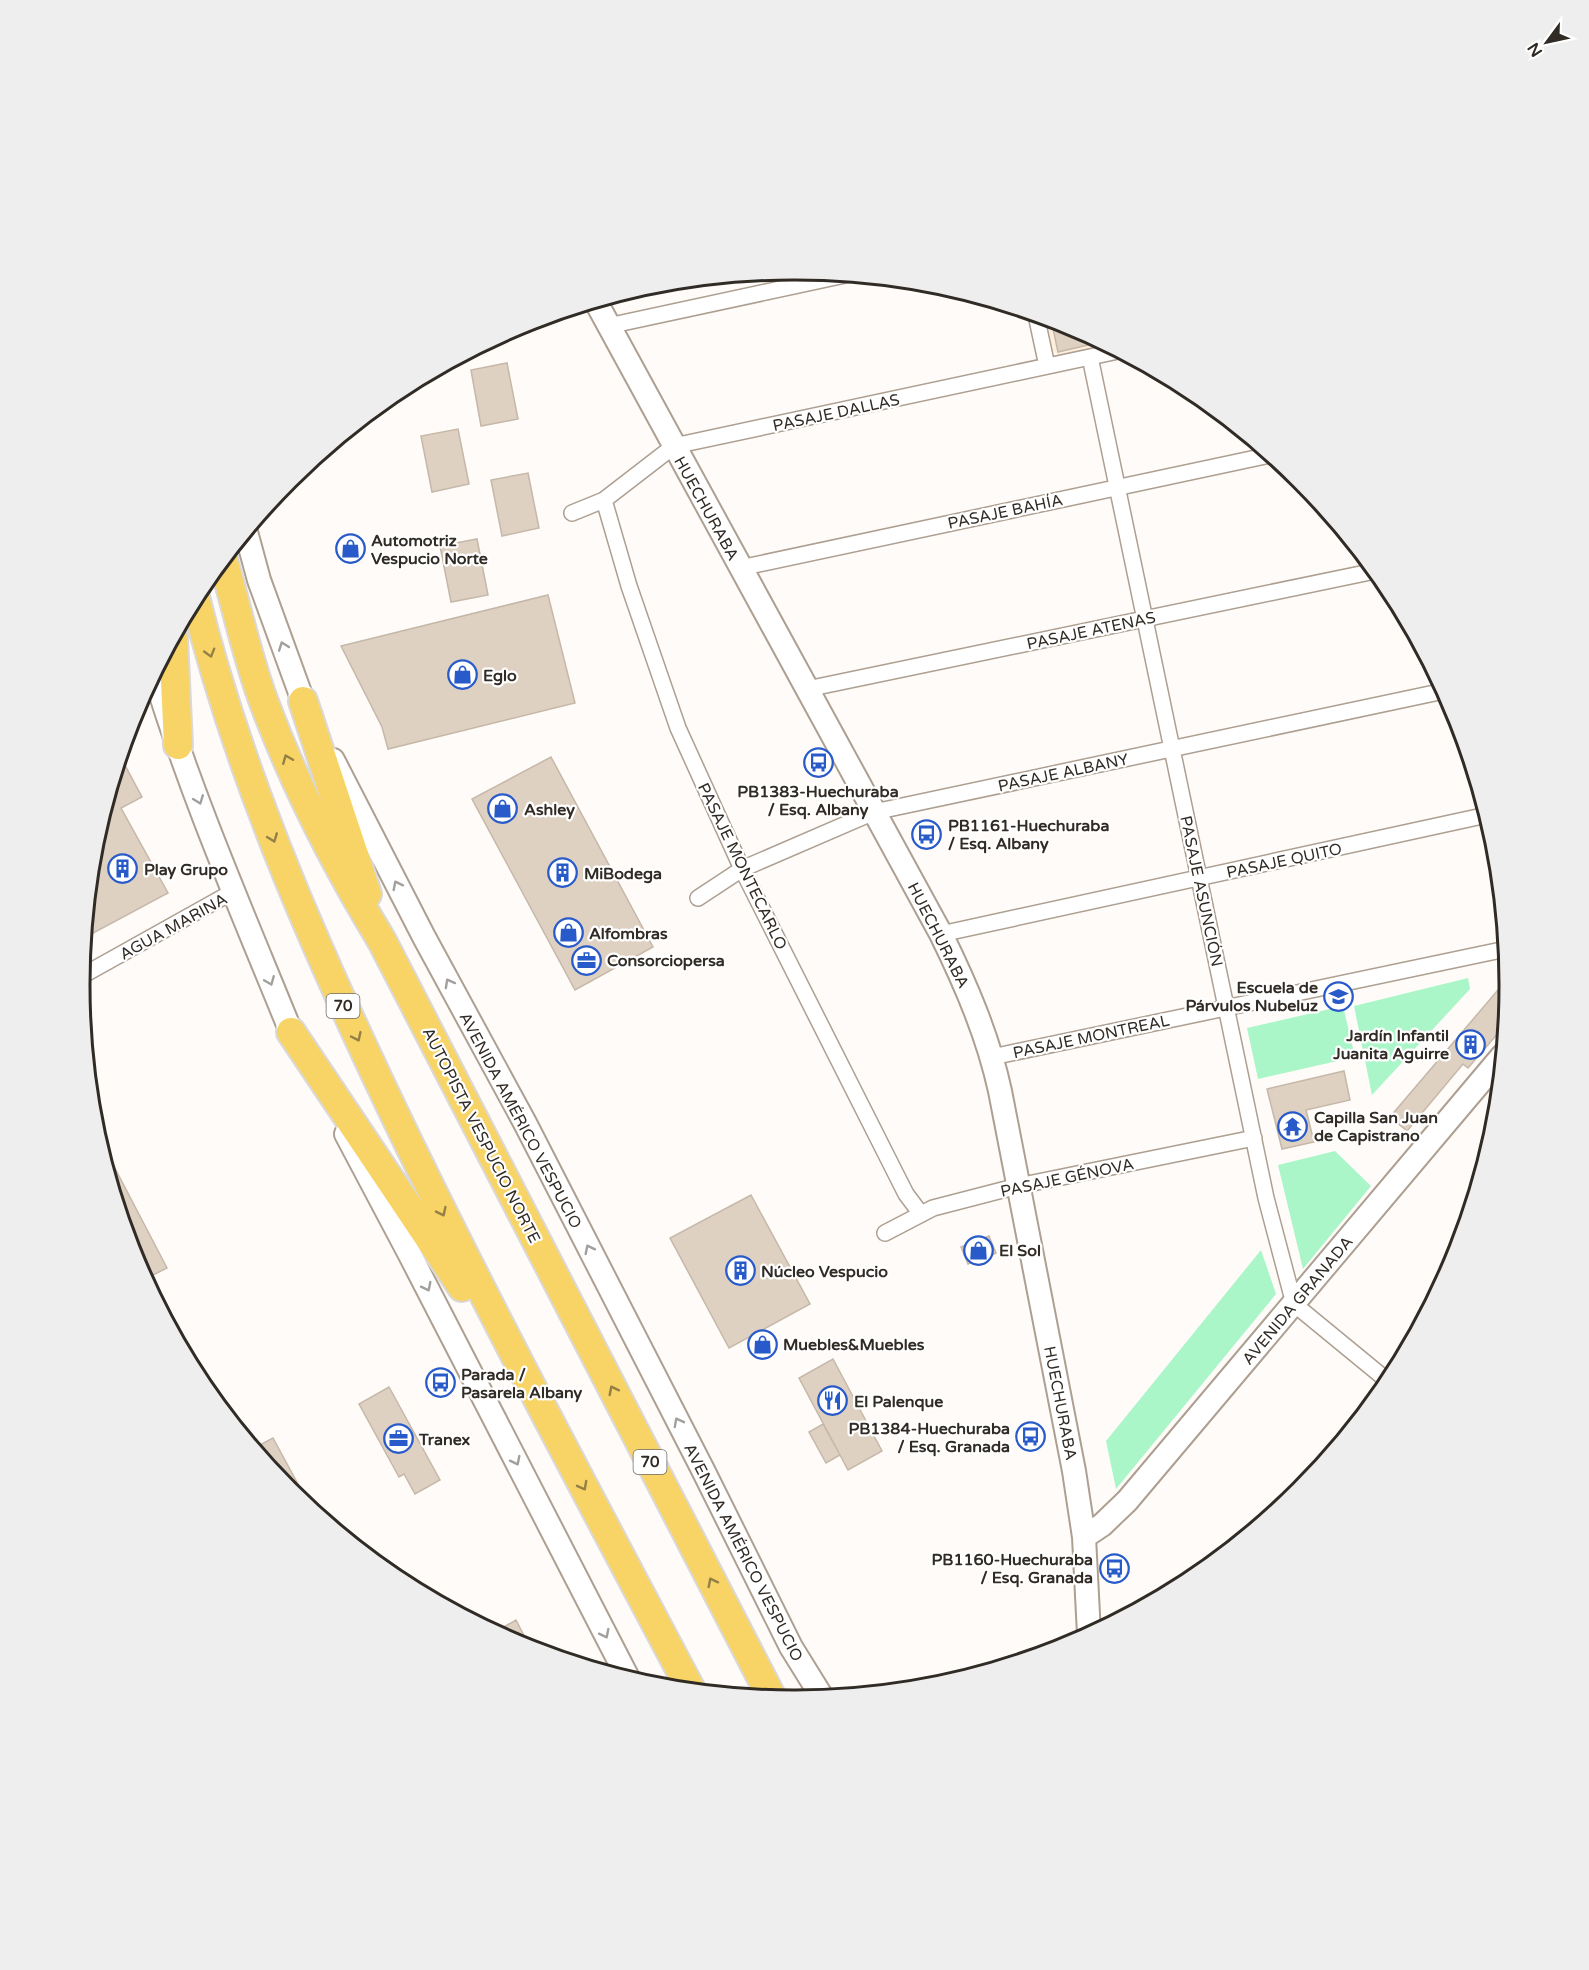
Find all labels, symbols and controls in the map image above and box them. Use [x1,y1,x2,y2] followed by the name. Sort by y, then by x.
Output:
[1517,12,1577,72] north arrow
[1523,39,1547,60] text: N
[771,390,902,436] street label: PASAJE DALLAS
[669,453,743,564] street label: HUECHURABA
[946,490,1065,534] street label: PASAJE BAHÍA
[371,531,488,569] place label: Automotriz Vespucio Norte
[334,533,366,565] shop icon: Automotriz Vespucio Norte
[1025,608,1158,654] street label: PASAJE ATENAS
[277,642,290,652] one-way arrow
[203,648,215,658] one-way arrow
[446,659,478,691] shop icon: Eglo
[483,666,517,686] place label: Eglo
[802,747,834,779] bus stop icon: PB1383-Huechuraba / Esq. Albany
[996,749,1130,797] street label: PASAJE ALBANY
[282,754,294,765] one-way arrow
[693,780,791,953] street label: PASAJE MONTECARLO
[737,782,899,820] place label: PB1383-Huechuraba / Esq. Albany
[192,793,204,804] one-way arrow
[487,793,519,825] shop icon: Ashley
[524,800,575,820] place label: Ashley
[1175,814,1227,969] street label: PASAJE ASUNCIÓN
[948,816,1109,854] place label: PB1161-Huechuraba / Esq. Albany
[911,818,943,850] bus stop icon: PB1161-Huechuraba / Esq. Albany
[266,832,279,843] one-way arrow
[1225,839,1344,883] street label: PASAJE QUITO
[107,853,139,885] building icon: Play Grupo
[547,857,579,889] building icon: MiBodega
[144,860,228,880] place label: Play Grupo
[584,864,662,884] place label: MiBodega
[903,879,973,992] street label: HUECHURABA
[393,880,404,891] one-way arrow
[116,889,231,965] street label: AGUA MARINA
[552,917,584,949] shop icon: Alfombras
[589,924,668,944] place label: Alfombras
[570,944,602,976] office icon: Consorciopersa
[607,951,725,971] place label: Consorciopersa
[263,975,276,986] one-way arrow
[1186,978,1318,1016] place label: Escuela de Párvulos Nubeluz
[445,979,456,990] one-way arrow
[1323,980,1355,1012] school or university icon: Escuela de Párvulos Nubeluz
[326,994,360,1018] road number: 70
[454,1009,586,1232] street label: AVENIDA AMÉRICO VESPUCIO
[1011,1011,1171,1063] street label: PASAJE MONTREAL
[418,1024,544,1247] street label: AUTOPISTA VESPUCIO NORTE
[1332,1026,1449,1064] place label: Jardín Infantil Juanita Aguirre
[1454,1028,1486,1060] building icon: Jardín Infantil Juanita Aguirre
[350,1030,362,1041] one-way arrow
[1314,1108,1438,1146] place label: Capilla San Juan de Capistrano
[1277,1110,1309,1142] temple icon: Capilla San Juan de Capistrano
[999,1154,1136,1202] street label: PASAJE GÉNOVA
[435,1206,447,1217] one-way arrow
[1238,1232,1357,1369] street label: AVENIDA GRANADA
[962,1234,994,1266] shop icon: El Sol
[999,1241,1041,1261] place label: El Sol
[585,1245,596,1255] one-way arrow
[724,1255,756,1287] building icon: Núcleo Vespucio
[761,1262,888,1282] place label: Núcleo Vespucio
[420,1281,431,1292] one-way arrow
[746,1328,778,1360] shop icon: Muebles&Muebles
[783,1335,925,1355] place label: Muebles&Muebles
[1039,1344,1081,1462] street label: HUECHURABA
[461,1365,583,1403] place label: Parada / Pasarela Albany
[424,1367,456,1399] bus stop icon: Parada / Pasarela Albany
[817,1385,849,1417] restaurant icon: El Palenque
[609,1386,620,1397] one-way arrow
[854,1392,943,1412] place label: El Palenque
[674,1418,685,1429] one-way arrow
[848,1419,1010,1457] place label: PB1384-Huechuraba / Esq. Granada
[1015,1421,1047,1453] bus stop icon: PB1384-Huechuraba / Esq. Granada
[382,1423,414,1455] office icon: Tranex
[418,1430,471,1450] place label: Tranex
[679,1440,807,1665] street label: AVENIDA AMÉRICO VESPUCIO
[634,1450,666,1474] road number: 70
[509,1454,520,1465] one-way arrow
[576,1480,587,1490] one-way arrow
[932,1550,1093,1588] place label: PB1160-Huechuraba / Esq. Granada
[1098,1552,1130,1584] bus stop icon: PB1160-Huechuraba / Esq. Granada
[708,1578,719,1589] one-way arrow
[598,1628,609,1639] one-way arrow

